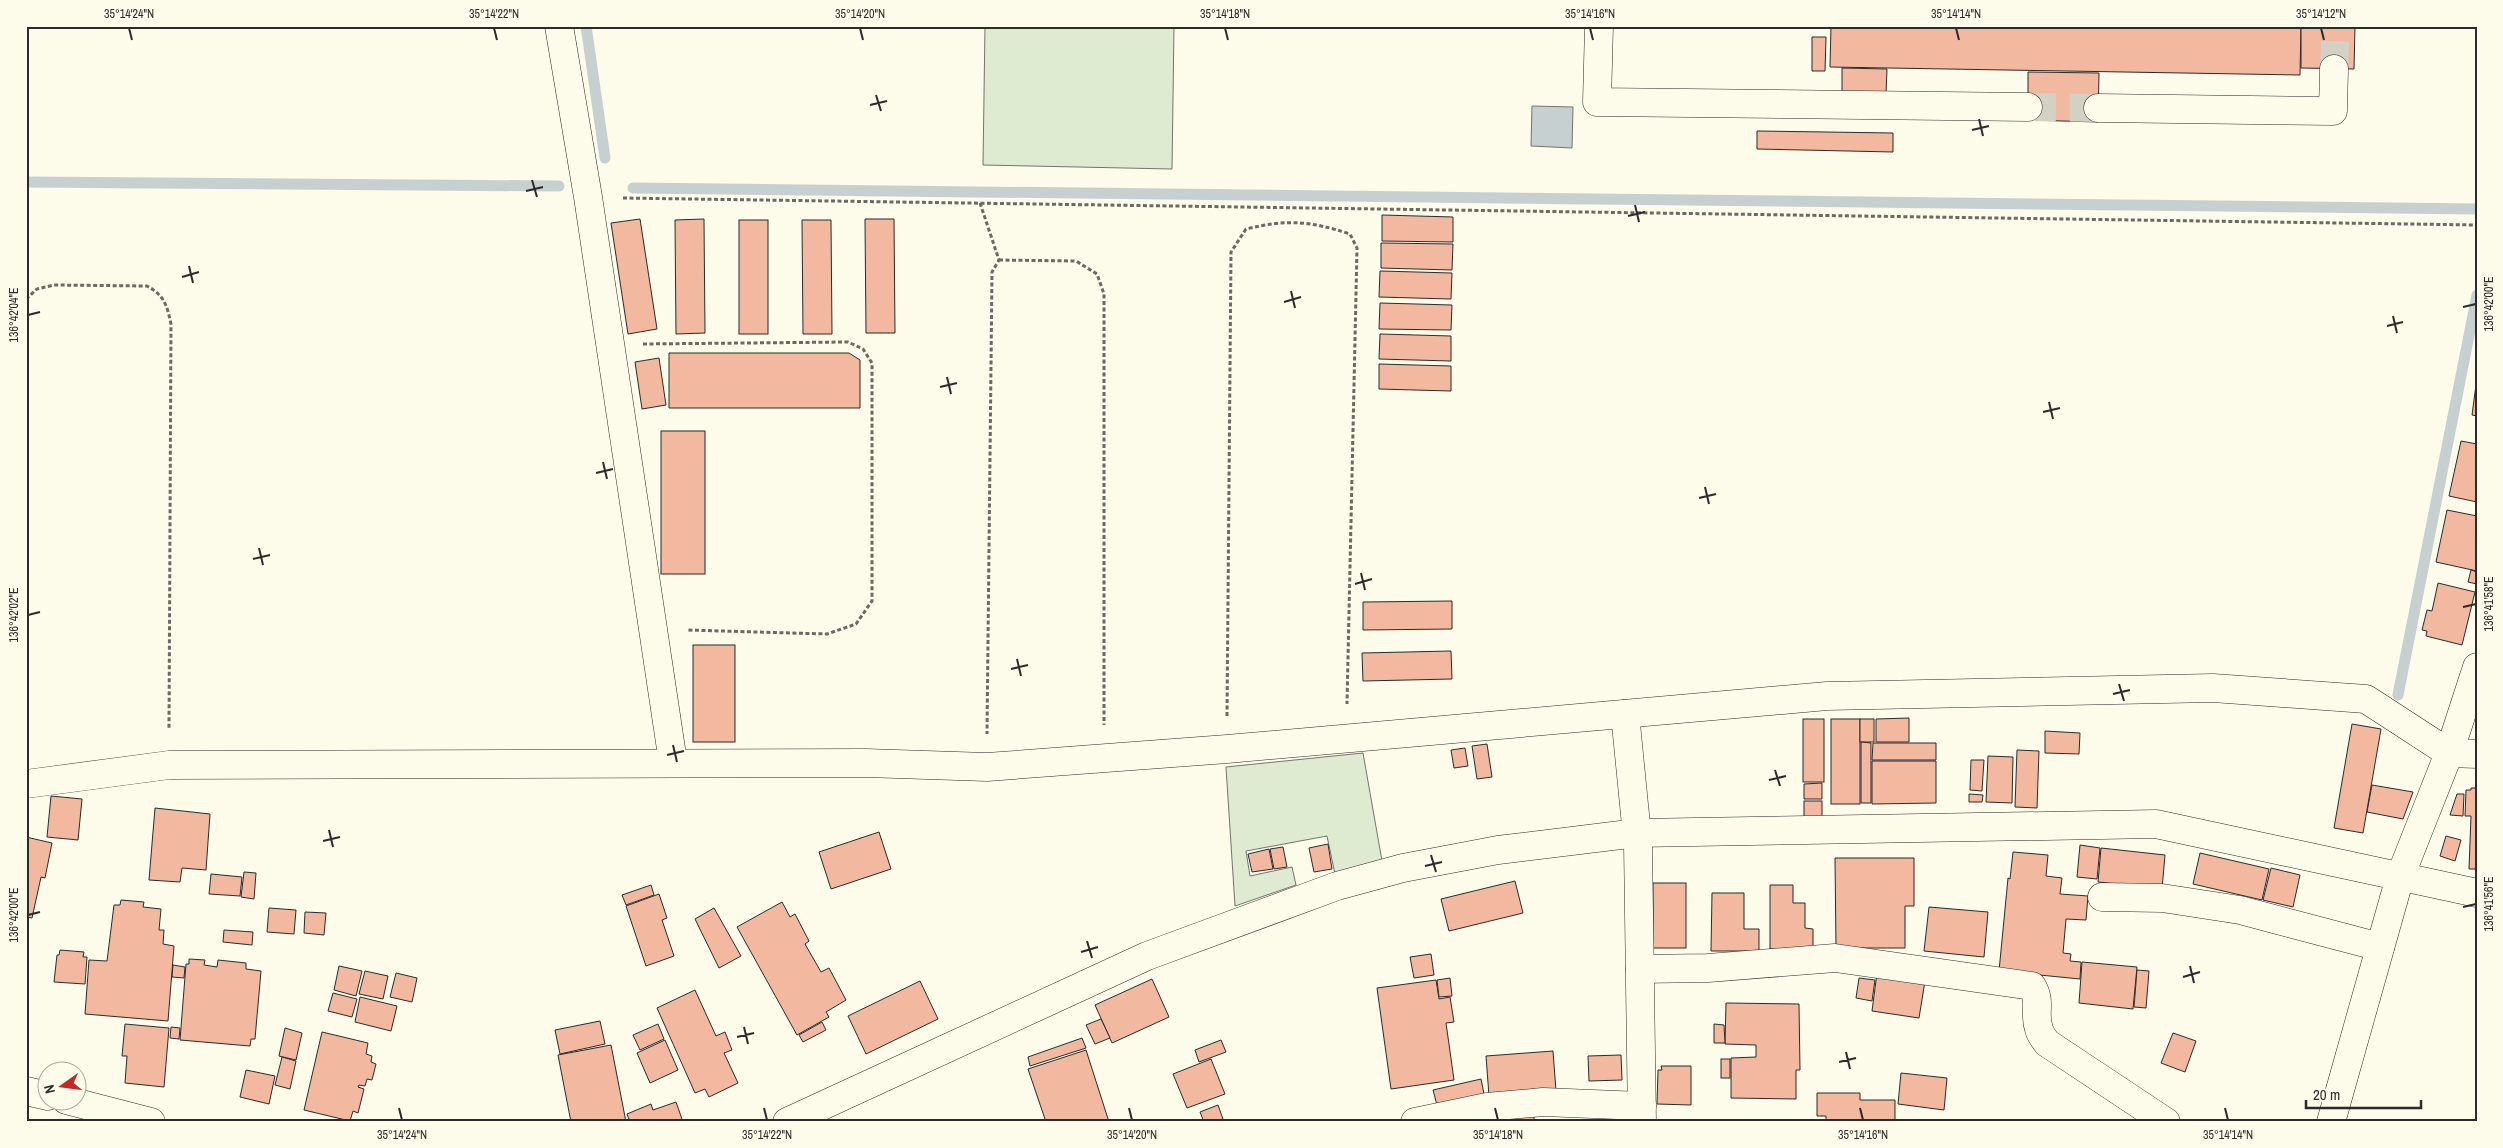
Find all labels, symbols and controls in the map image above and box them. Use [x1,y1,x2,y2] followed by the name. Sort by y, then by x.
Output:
[104,6,154,22] text: 35°14'24"N
[469,6,519,22] text: 35°14'22"N
[835,6,885,22] text: 35°14'20"N
[1200,6,1250,22] text: 35°14'18"N
[1565,6,1615,22] text: 35°14'16"N
[1931,6,1981,22] text: 35°14'14"N
[2296,6,2346,22] text: 35°14'12"N
[2481,276,2497,332] text: 136°42'00"E
[6,287,22,343] text: 136°42'04"E
[2481,576,2497,632] text: 136°41'58"E
[6,587,22,643] text: 136°42'02"E
[2481,876,2497,932] text: 136°41'56"E
[6,887,22,943] text: 136°42'00"E
[38,1060,88,1110] north arrow
[2306,1078,2420,1110] scale bar
[40,1083,59,1095] text: N
[2313,1084,2340,1105] text: 20 m
[377,1127,427,1143] text: 35°14'24"N
[742,1127,792,1143] text: 35°14'22"N
[1107,1127,1157,1143] text: 35°14'20"N
[1473,1127,1523,1143] text: 35°14'18"N
[1838,1127,1888,1143] text: 35°14'16"N
[2203,1127,2253,1143] text: 35°14'14"N

